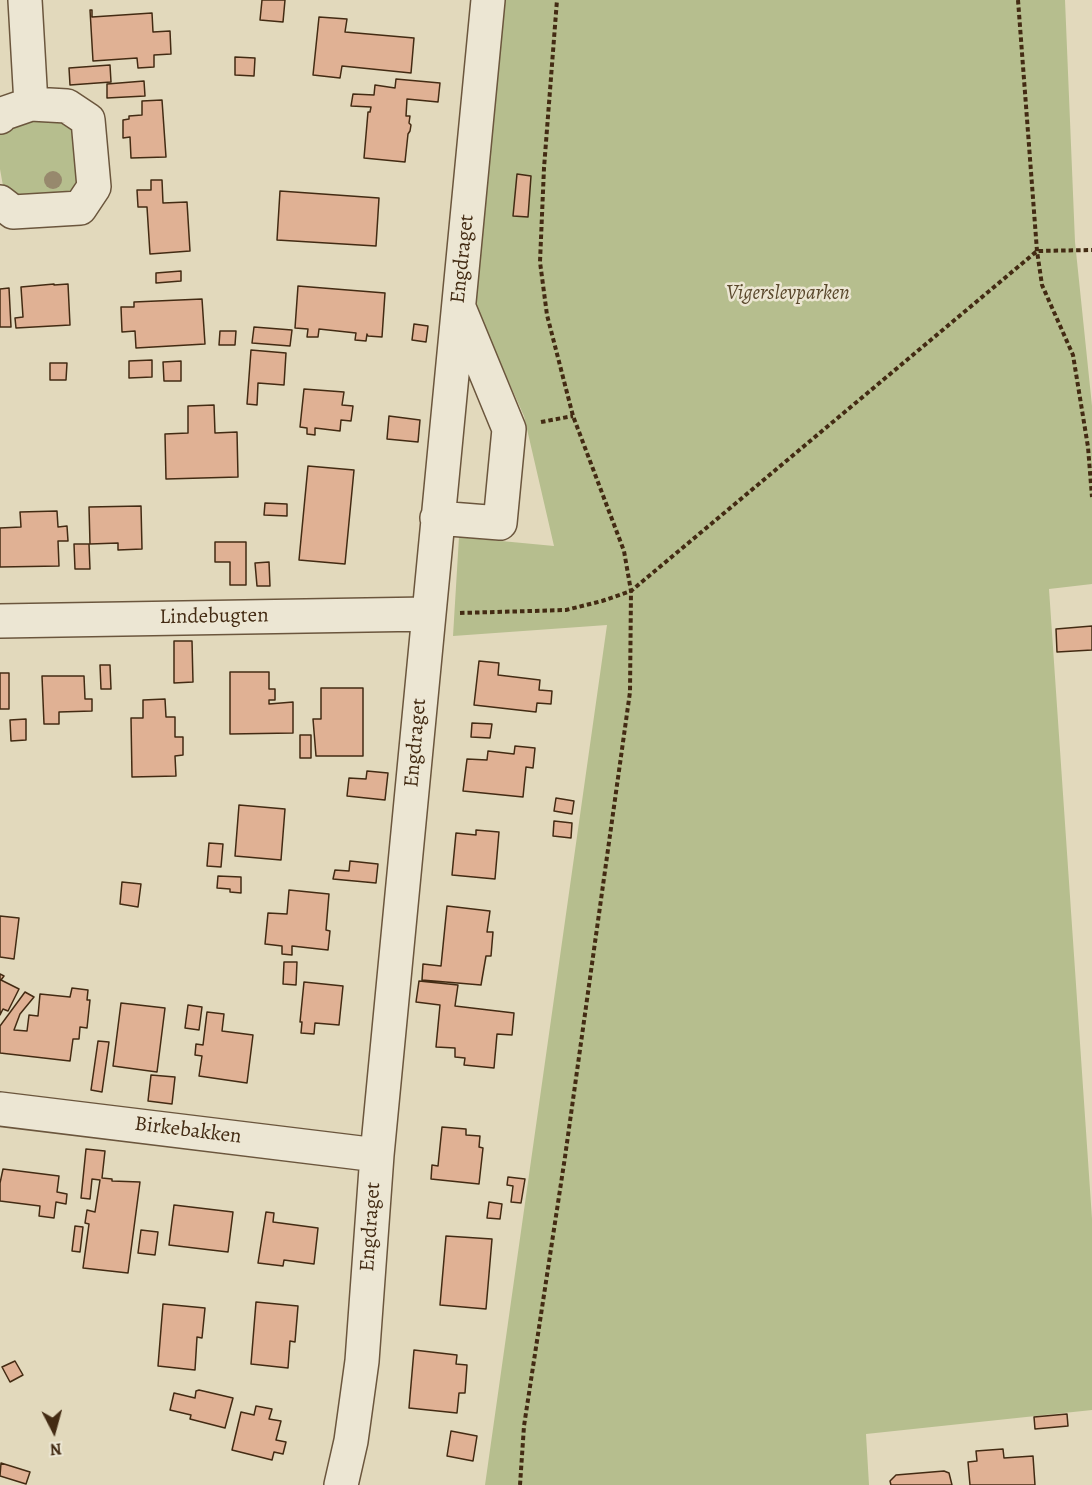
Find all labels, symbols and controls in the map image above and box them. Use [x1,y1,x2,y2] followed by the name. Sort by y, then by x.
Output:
[446,213,480,305] street label: Engdraget
[726,281,850,307] park label: Vigerslevparken
[159,603,269,631] street label: Lindebugten
[400,697,432,789] street label: Engdraget
[133,1112,243,1150] street label: Birkebakken
[355,1181,387,1273] street label: Engdraget
[24,1401,84,1461] north arrow
[49,1437,63,1460] text: N

